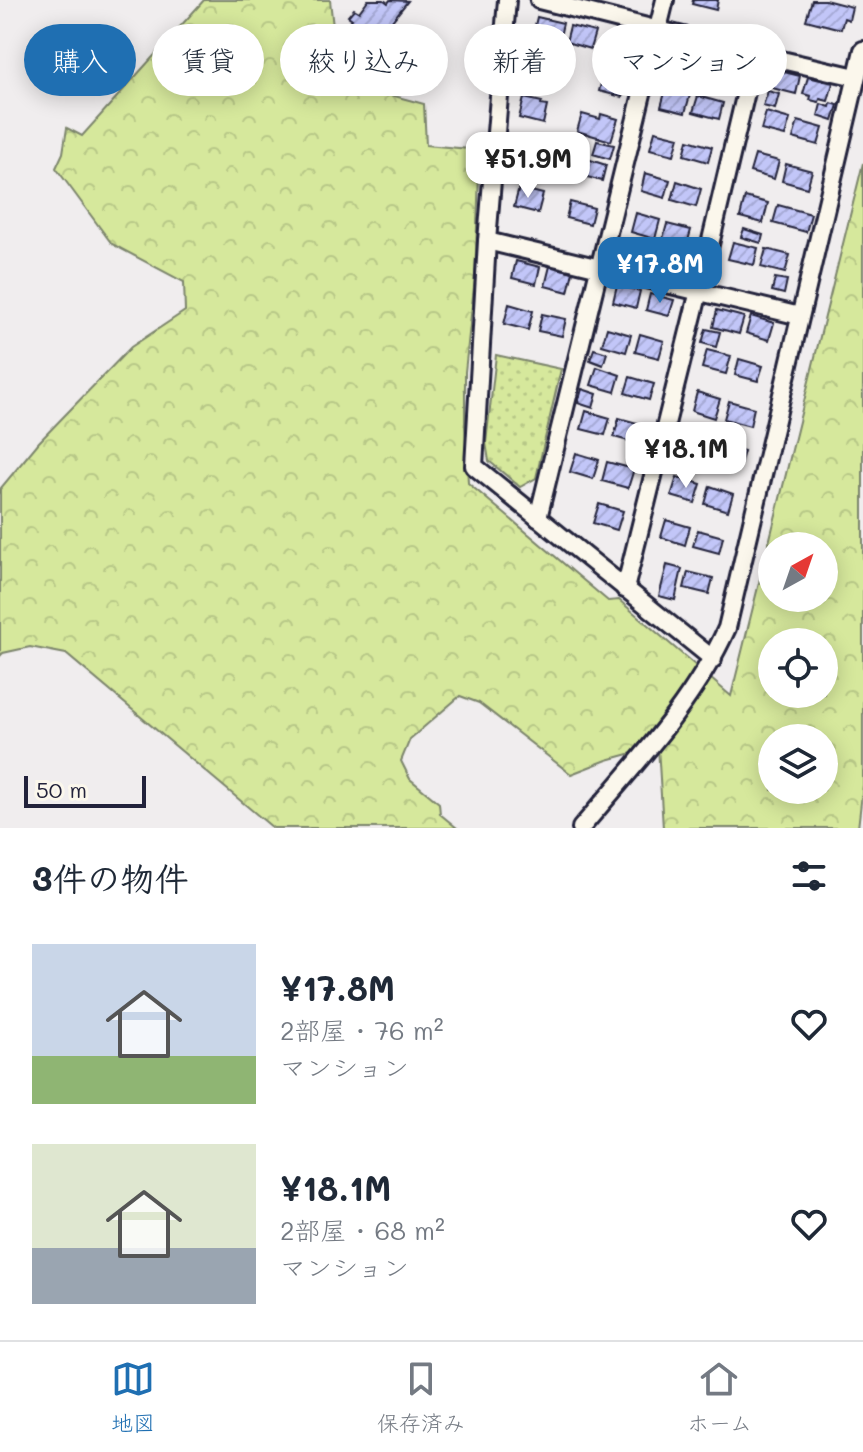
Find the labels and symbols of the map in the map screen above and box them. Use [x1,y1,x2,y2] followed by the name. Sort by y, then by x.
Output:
[463,132,593,200] pin: ¥51.9M
[595,237,725,305] pin: ¥17.8M
[621,422,751,490] pin: ¥18.1M
[758,532,838,612] north arrow
[24,772,146,808] scale bar

